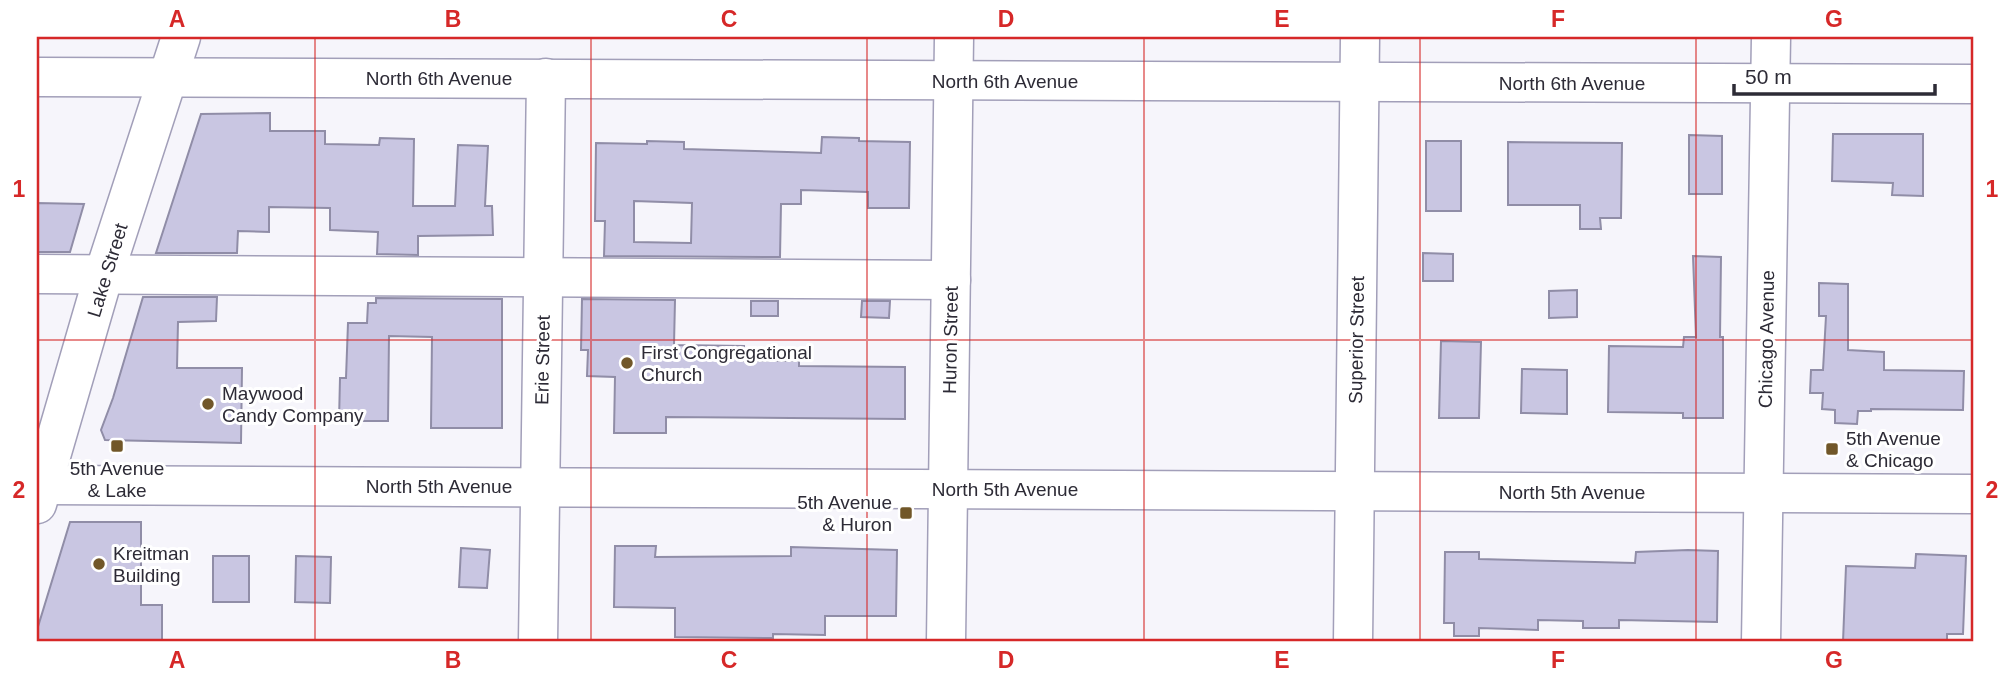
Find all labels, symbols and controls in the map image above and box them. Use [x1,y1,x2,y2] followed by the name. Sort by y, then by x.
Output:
[169,6,185,32] text: A
[445,6,461,32] text: B
[721,6,737,32] text: C
[998,6,1014,32] text: D
[1274,6,1290,32] text: E
[1551,6,1565,32] text: F
[1825,6,1843,32] text: G
[1734,52,1936,96] scale bar
[1745,65,1792,88] text: 50 m
[366,68,512,89] street label: North 6th Avenue
[932,71,1078,92] street label: North 6th Avenue
[1499,73,1645,94] street label: North 6th Avenue
[13,176,26,202] text: 1
[1986,176,1999,202] text: 1
[83,220,132,320] street label: Lake Street
[1755,270,1778,408] street label: Chicago Avenue
[1345,275,1368,404] street label: Superior Street
[939,285,962,394] street label: Huron Street
[531,314,554,405] street label: Erie Street
[641,342,812,385] place label: First Congregational Church
[619,355,635,371] marker: First Congregational Church
[222,383,364,426] place label: Maywood Candy Company
[200,396,216,412] marker: Maywood Candy Company
[1846,428,1941,471] place label: 5th Avenue & Chicago
[109,438,125,454] marker: 5th Avenue & Lake
[1824,441,1840,457] marker: 5th Avenue & Chicago
[70,458,164,501] place label: 5th Avenue & Lake
[366,476,512,497] street label: North 5th Avenue
[13,477,25,503] text: 2
[1986,477,1998,503] text: 2
[932,479,1078,500] street label: North 5th Avenue
[1499,482,1645,503] street label: North 5th Avenue
[797,492,892,535] place label: 5th Avenue & Huron
[898,505,914,521] marker: 5th Avenue & Huron
[113,543,189,586] place label: Kreitman Building
[91,556,107,572] marker: Kreitman Building
[169,647,185,673] text: A
[445,647,461,673] text: B
[721,647,737,673] text: C
[998,647,1014,673] text: D
[1274,647,1290,673] text: E
[1551,647,1565,673] text: F
[1825,647,1843,673] text: G

